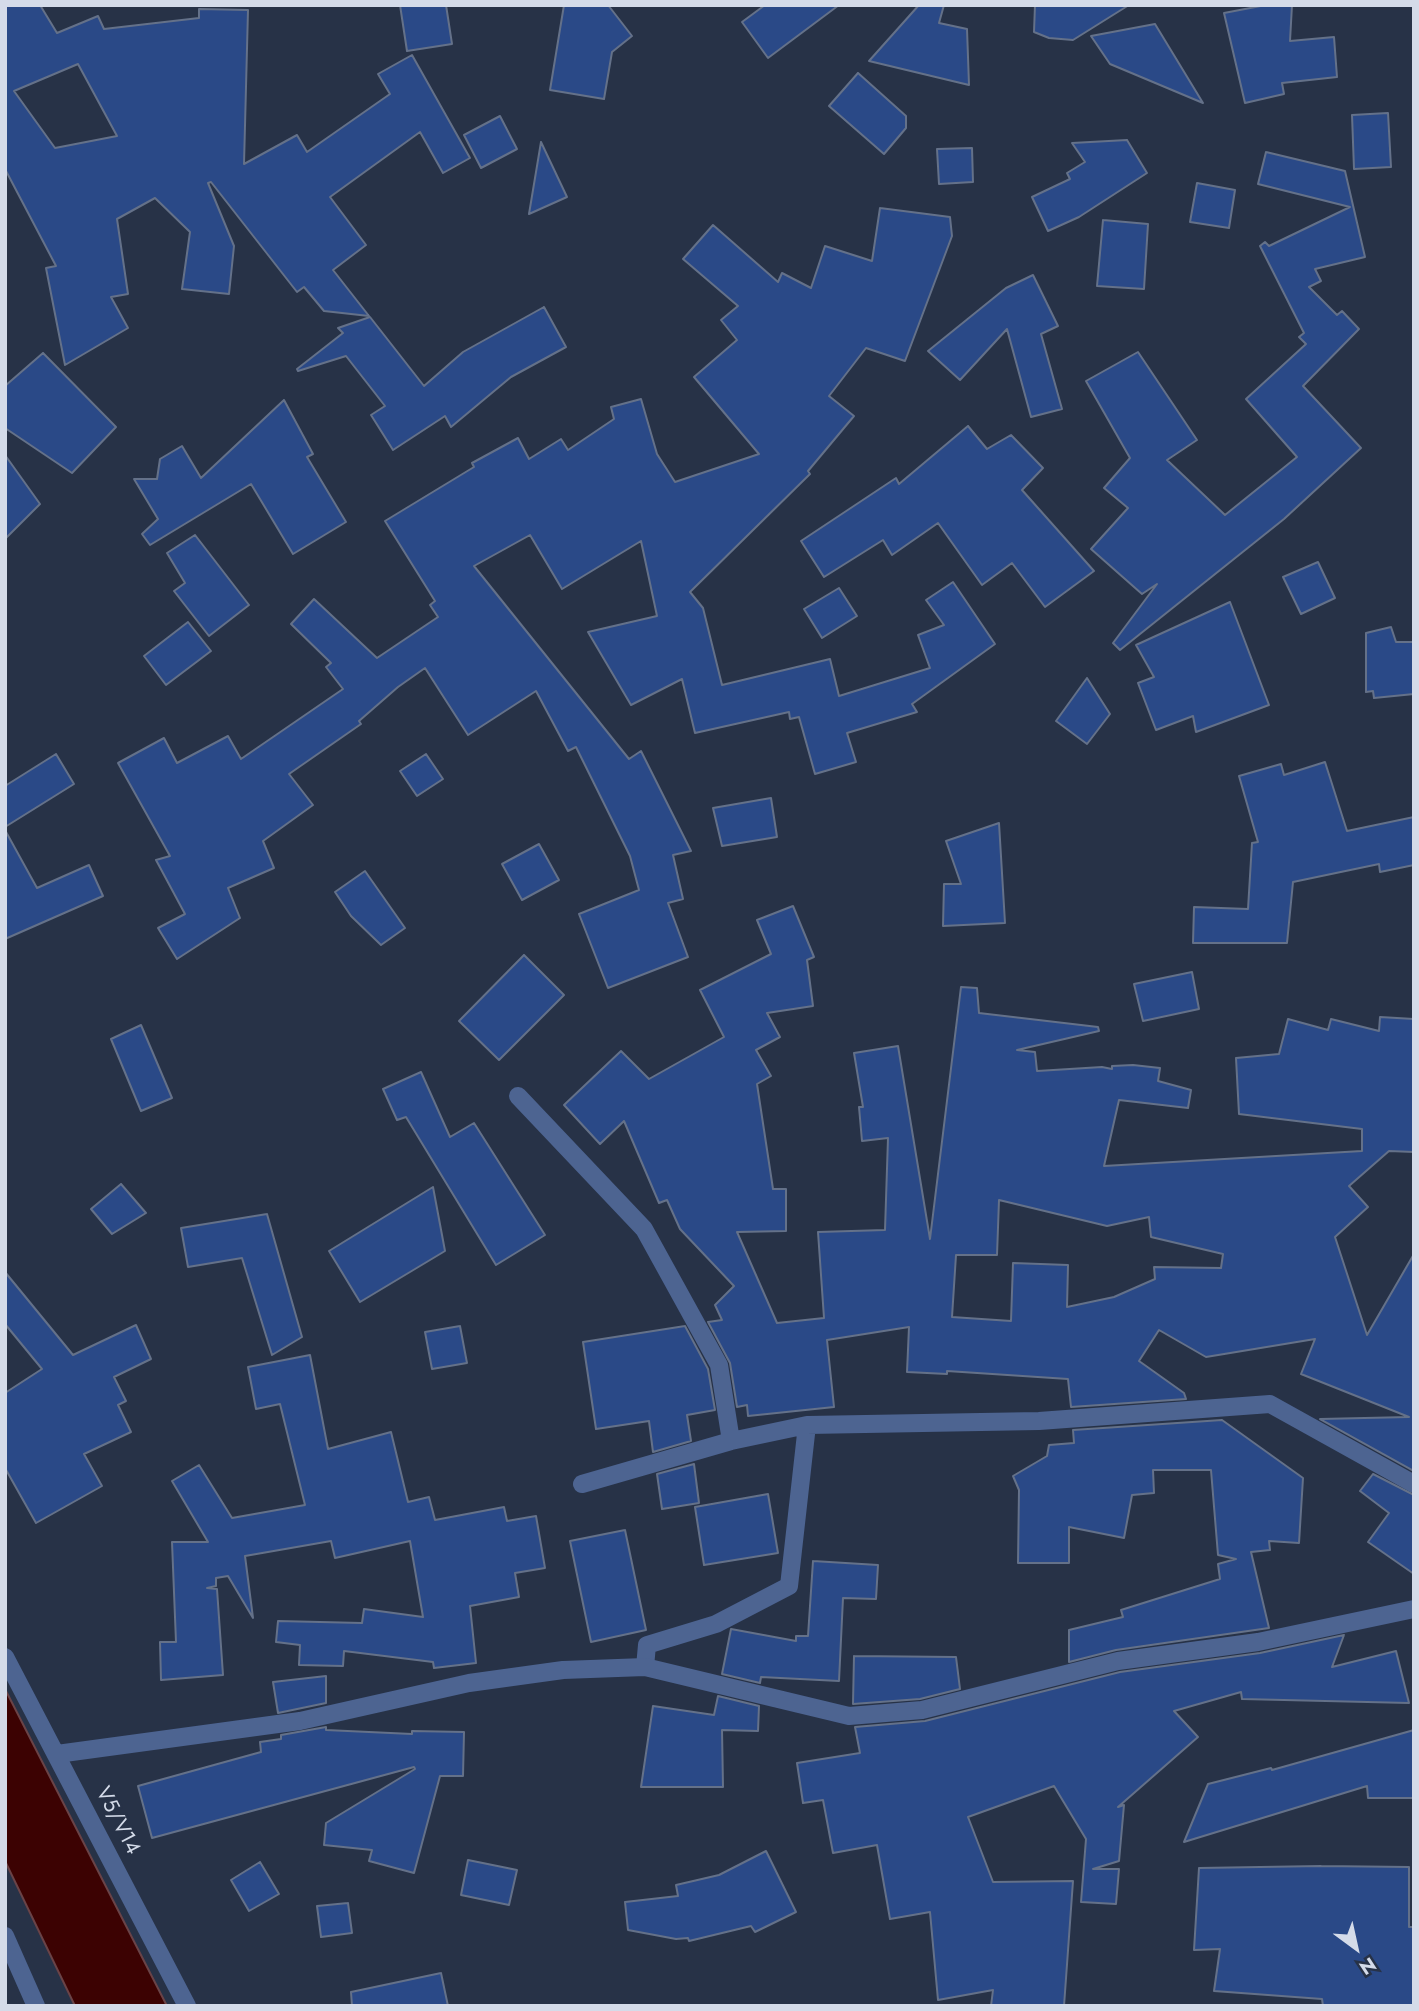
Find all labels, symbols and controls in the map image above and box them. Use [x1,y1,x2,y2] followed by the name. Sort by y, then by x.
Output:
[89,1783,145,1859] street label: V5/V14
[1321,1913,1391,1983] north arrow
[1354,1951,1381,1981] text: N

